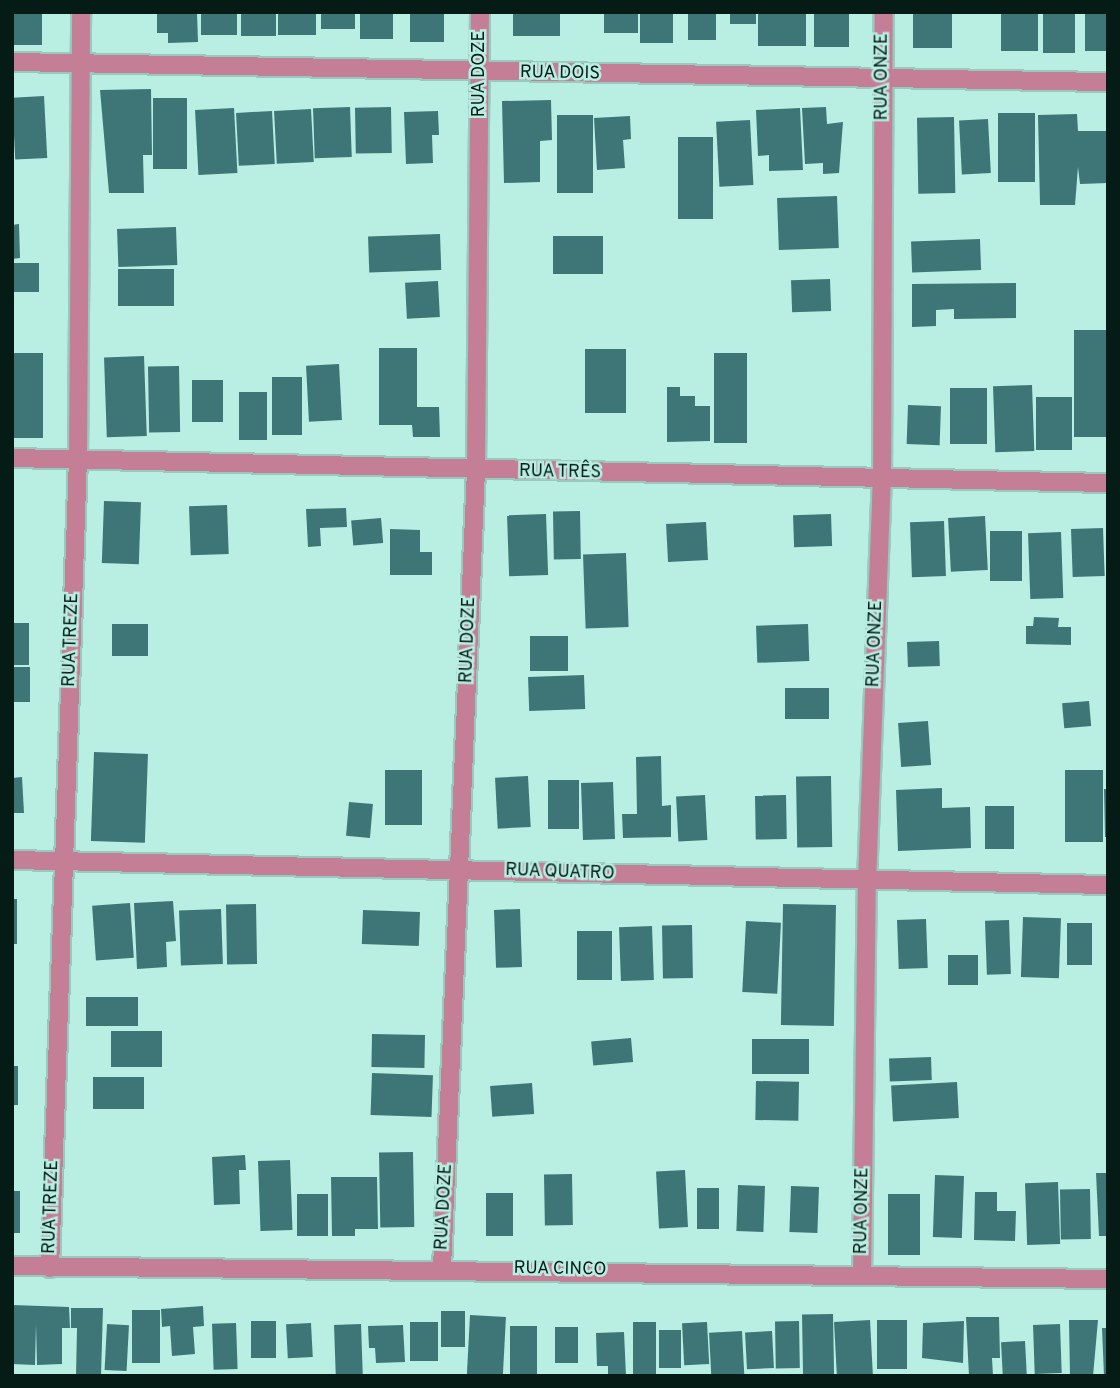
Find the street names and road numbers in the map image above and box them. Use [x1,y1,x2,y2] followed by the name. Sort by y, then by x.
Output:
[469,30,491,118] street label: RUA DOZE
[872,33,894,121] street label: RUA ONZE
[519,62,601,86] street label: RUA DOIS
[518,461,602,485] street label: RUA TRÊS
[60,592,84,688] street label: RUA TREZE
[457,596,481,684] street label: RUA DOZE
[864,600,888,688] street label: RUA ONZE
[504,860,616,886] street label: RUA QUATRO
[40,1159,64,1255] street label: RUA TREZE
[432,1163,458,1251] street label: RUA DOZE
[851,1167,875,1255] street label: RUA ONZE
[513,1258,607,1282] street label: RUA CINCO

